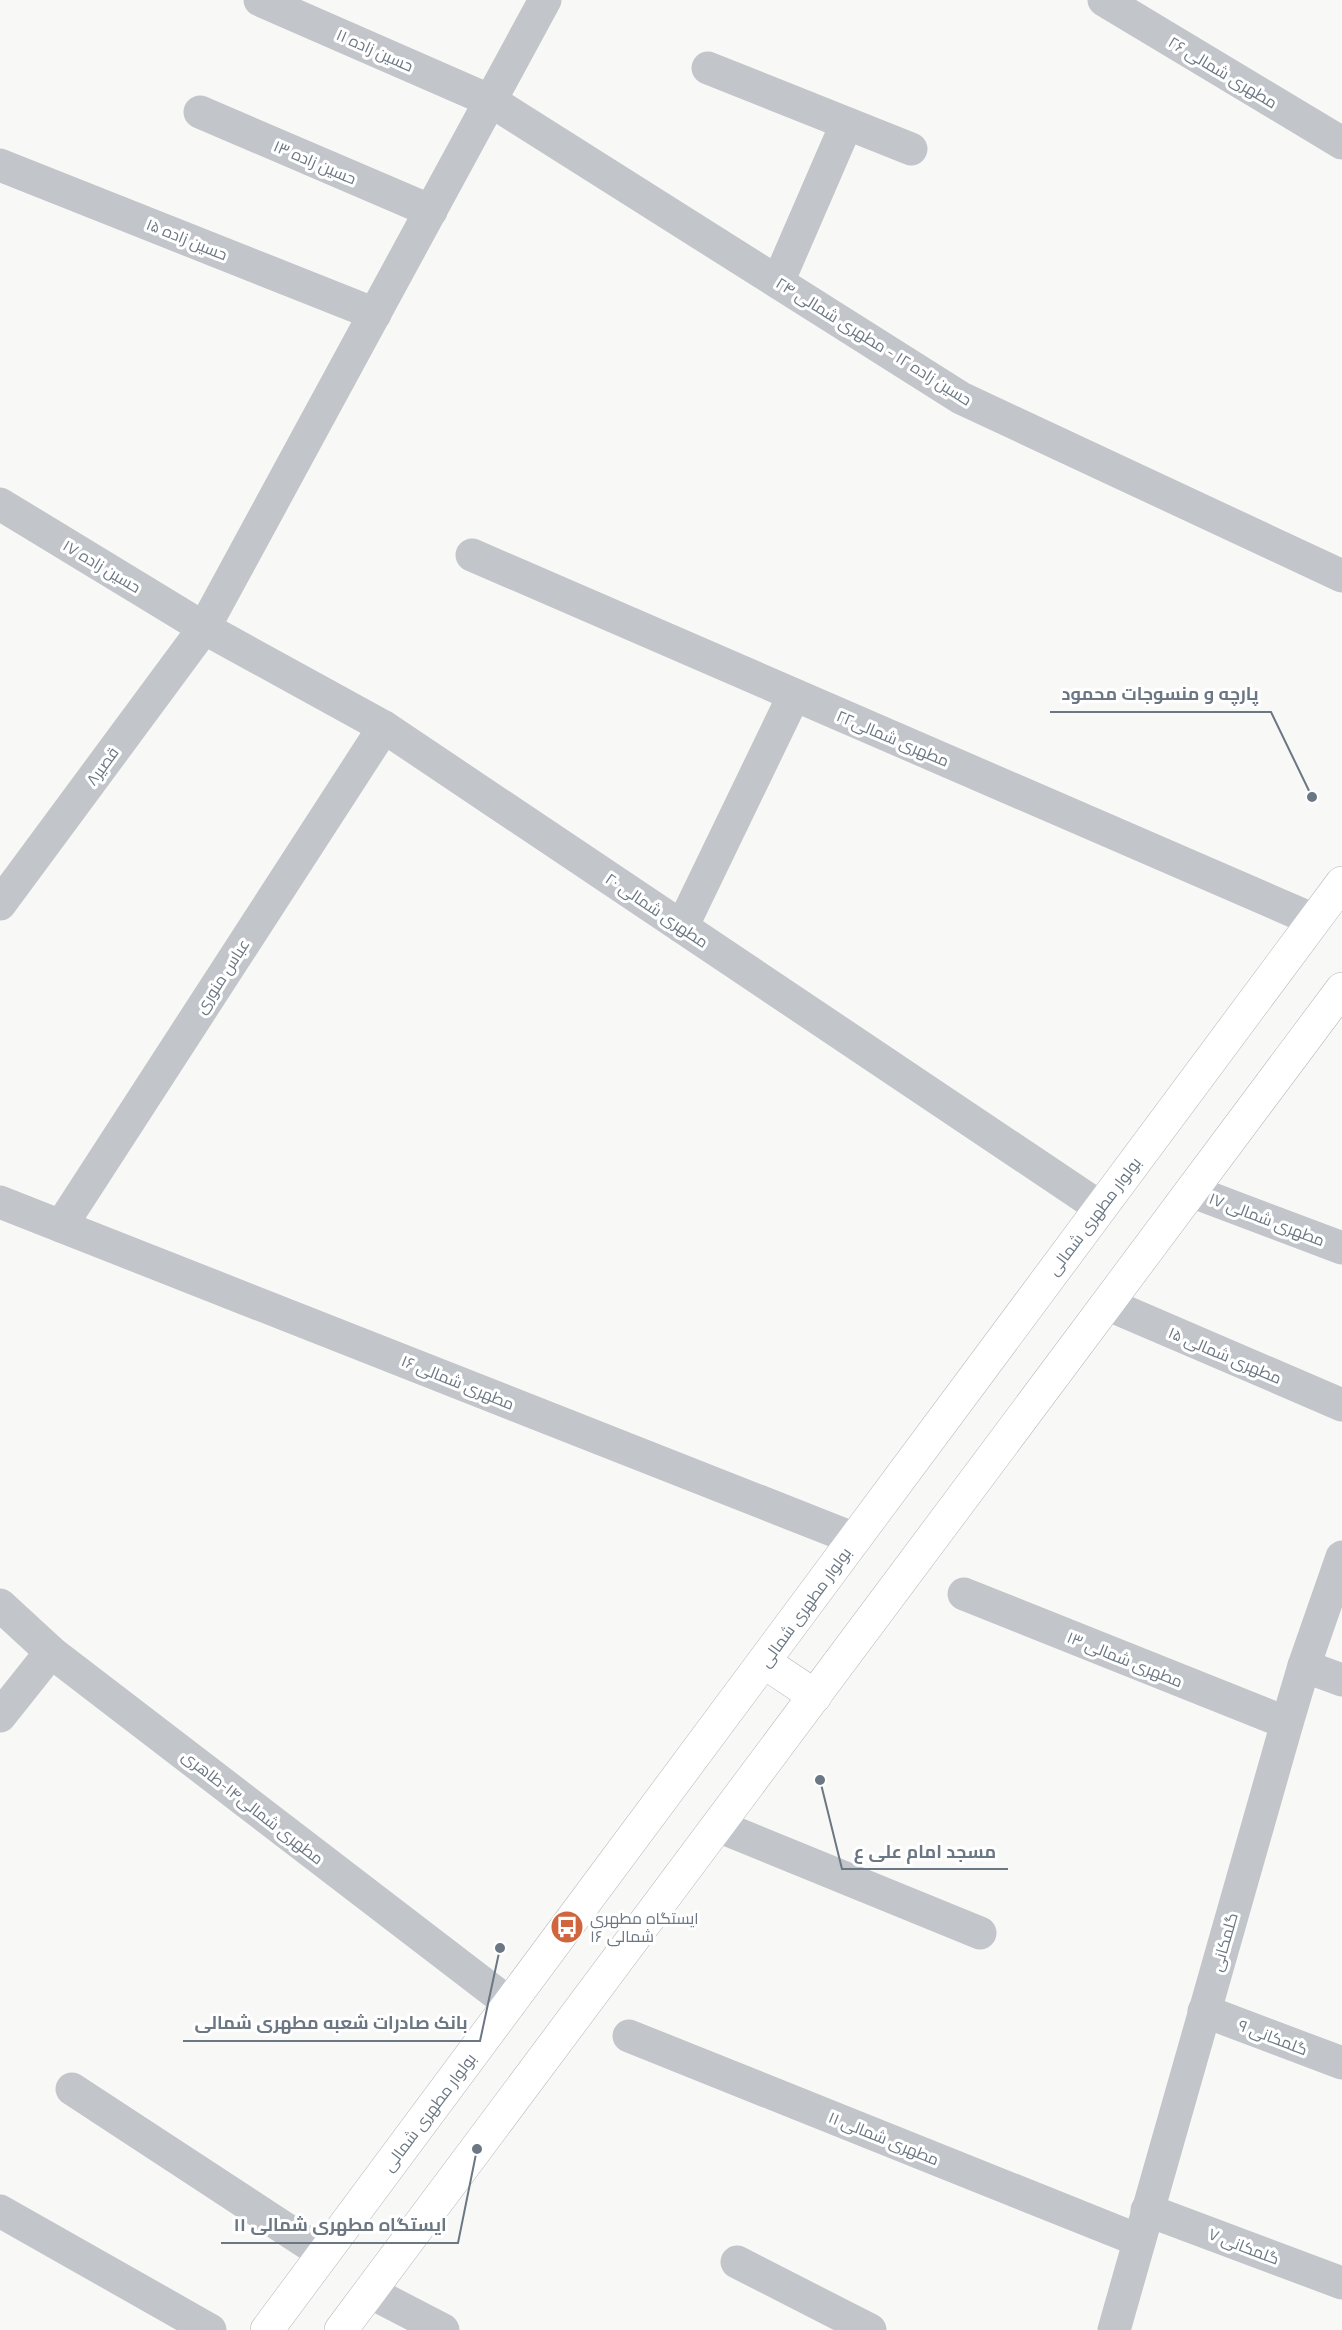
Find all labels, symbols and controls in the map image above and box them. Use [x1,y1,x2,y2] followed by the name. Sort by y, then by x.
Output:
[333,25,416,77] street label: حسین زاده ۱۱
[1164,32,1281,113] street label: مطهری شمالی ۲۶
[270,137,359,189] street label: حسین زاده ۱۳
[143,215,230,265] street label: حسین زاده ۱۵
[772,273,975,410] street label: حسین زاده ۱۲ - مطهری شمالی ۲۴
[59,536,144,598] street label: حسین زاده ۱۷
[1050,676,1271,712] callout: پارچه و منسوجات محمود
[1062,683,1259,706] text: پارچه و منسوجات محمود
[833,706,952,772] street label: مطهری شمالی۲۲
[82,743,123,789] street label: قصیر۸
[601,869,712,953] street label: مطهری شمالی ۲۰
[191,935,254,1018] street label: عباس منوری
[1044,1153,1146,1280] street label: بولوار مطهری شمالی
[1206,1189,1327,1251] street label: مطهری شمالی ۱۷
[1165,1323,1284,1389] street label: مطهری شمالی ۱۵
[398,1351,517,1415] street label: مطهری شمالی ۱۶
[756,1544,856,1671] street label: بولوار مطهری شمالی
[1064,1628,1185,1692] street label: مطهری شمالی ۱۳
[178,1746,327,1869] street label: مطهری شمالی۱۴-طاهری
[842,1833,1008,1869] callout: مسجد امام علی ع
[854,1841,996,1864] text: مسجد امام علی ع
[549,1909,585,1945] bus stop icon: ایستگاه مطهری شمالی ۱۶
[590,1909,698,1947] place label: ایستگاه مطهری شمالی ۱۶
[1207,1911,1243,1974] street label: گلمکانی
[183,2005,480,2041] callout: بانک صادرات شعبه مطهری شمالی
[194,2012,468,2034] text: بانک صادرات شعبه مطهری شمالی
[1235,2016,1310,2060] street label: گلمکانی ۹
[379,2049,481,2176] street label: بولوار مطهری شمالی
[825,2108,942,2170] street label: مطهری شمالی ۱۱
[221,2207,458,2243] callout: ایستگاه مطهری شمالی ۱۱
[233,2214,447,2236] text: ایستگاه مطهری شمالی ۱۱
[1205,2224,1282,2270] street label: گلمکانی ۷

